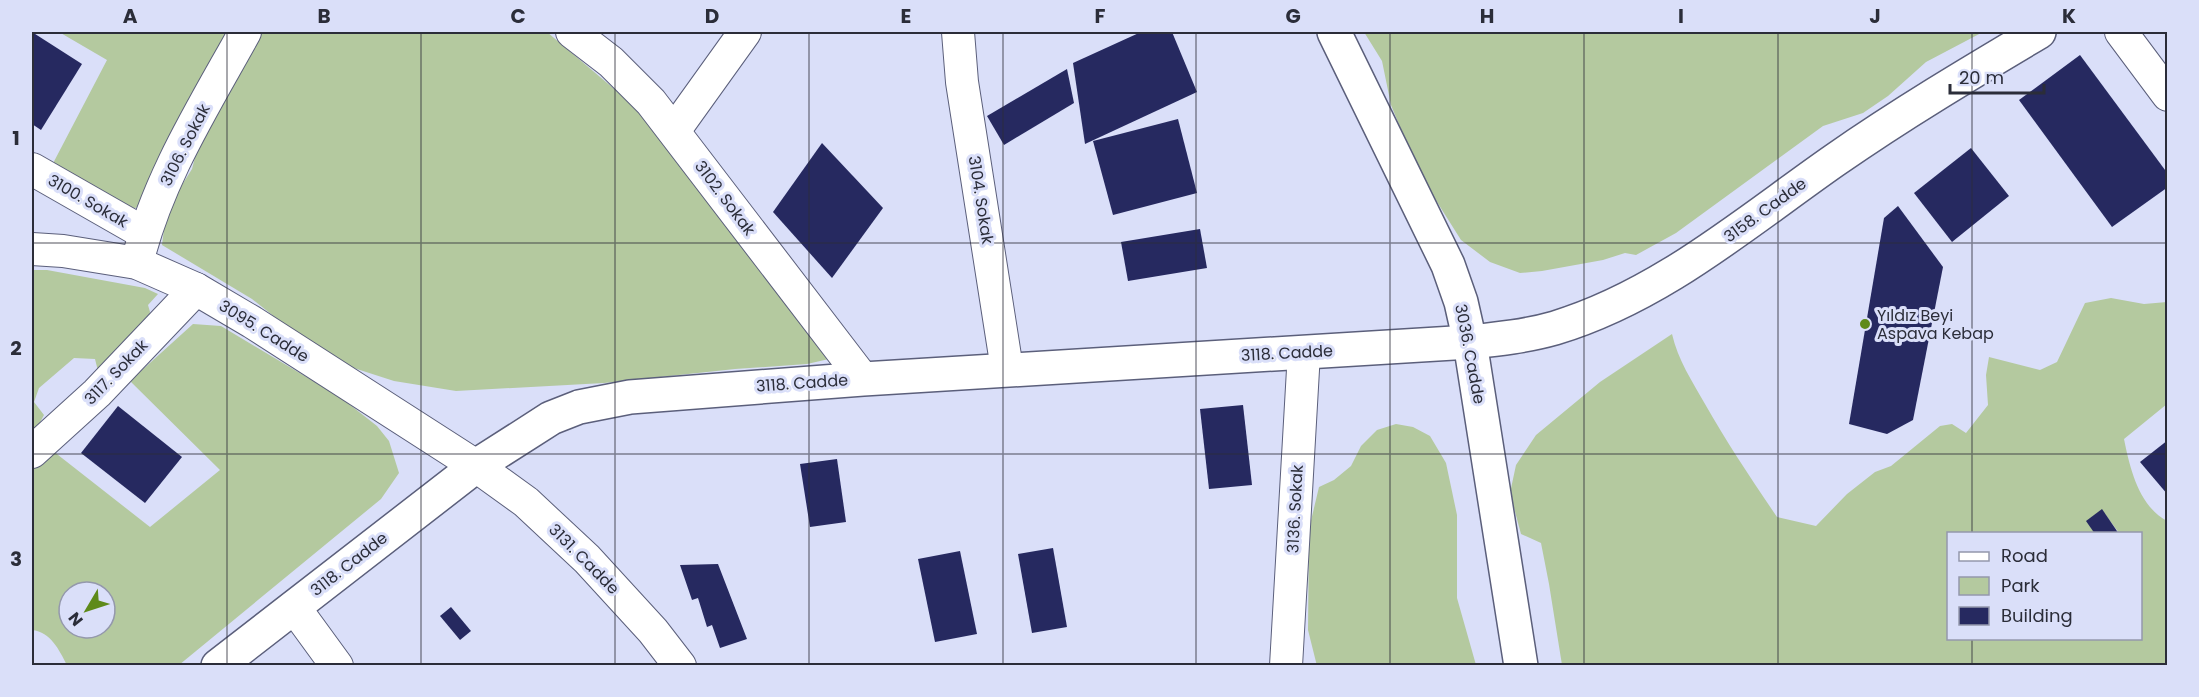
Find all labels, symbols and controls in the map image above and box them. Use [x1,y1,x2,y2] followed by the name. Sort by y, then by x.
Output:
[123,2,138,30] text: A
[317,2,331,30] text: B
[510,2,526,30] text: C
[705,2,719,30] text: D
[901,2,911,30] text: E
[1095,2,1106,30] text: F
[1285,2,1301,30] text: G
[1480,2,1494,30] text: H
[1678,2,1684,30] text: I
[1869,2,1881,30] text: J
[2062,2,2076,30] text: K
[1950,57,2044,95] scale bar
[1959,65,2004,90] text: 20 m
[154,99,216,190] street label: 3106. Sokak
[12,124,20,152] text: 1
[963,154,999,247] street label: 3104. Sokak
[689,156,761,241] street label: 3102. Sokak
[44,169,133,234] street label: 3100. Sokak
[1719,172,1811,248] street label: 3158. Cadde
[215,294,313,368] street label: 3095. Cadde
[1449,302,1491,406] street label: 3036. Cadde
[1877,304,1994,345] place label: Yıldız Beyi Aspava Kebap
[1858,317,1872,331] marker: Yıldız Beyi Aspava Kebap
[10,334,22,362] text: 2
[79,334,154,410] street label: 3117. Sokak
[1240,339,1334,367] street label: 3118. Cadde
[755,368,849,398] street label: 3118. Cadde
[1281,463,1309,554] street label: 3136. Sokak
[544,519,625,600] street label: 3131. Cadde
[306,527,392,601] street label: 3118. Cadde
[1947,532,2142,640] legend
[2001,543,2048,568] text: Road
[10,545,22,573] text: 3
[2001,573,2040,598] text: Park
[57,580,117,640] north arrow
[2001,603,2073,628] text: Building
[63,607,88,631] text: N

